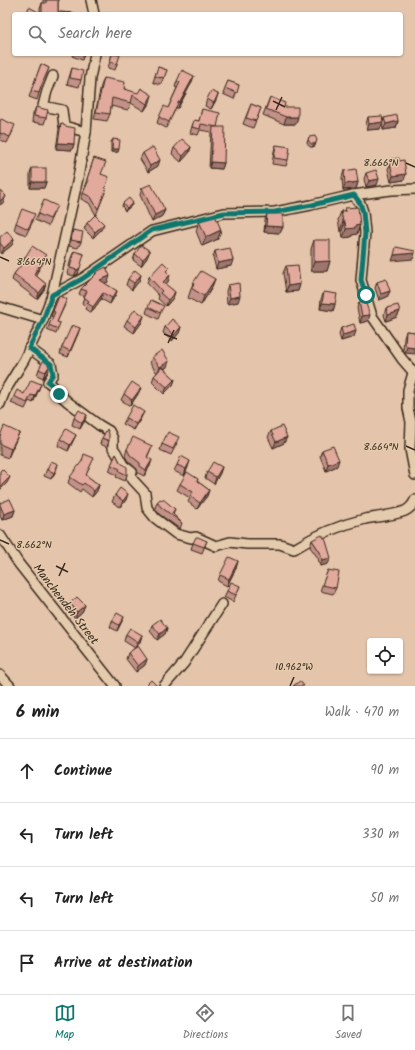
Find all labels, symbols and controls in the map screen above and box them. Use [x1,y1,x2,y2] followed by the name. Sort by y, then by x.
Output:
[12,12,403,56] search box
[58,22,132,46] text: Search here
[26,23,48,45] icon: search
[363,155,399,171] text: 8.666°N
[16,254,52,270] text: 8.664°N
[357,286,375,304] route start
[50,385,68,403] route end
[363,439,399,455] text: 8.664°N
[16,537,52,553] text: 8.662°N
[28,560,104,649] street label: Manchendeh Street
[367,638,403,674] map controls
[367,638,403,674] button: locate
[275,659,313,675] text: 10.962°W
[16,699,60,726] text: 6 min
[325,702,399,723] text: Walk · 470 m
[54,759,112,783] text: Continue
[16,760,38,782] icon: ahead
[371,760,399,781] text: 90 m
[54,823,114,847] text: Turn left
[16,824,38,846] icon: left
[362,824,399,845] text: 330 m
[54,887,114,911] text: Turn left
[16,888,38,910] icon: left
[370,888,399,909] text: 50 m
[54,951,193,975] text: Arrive at destination
[16,952,38,974] icon: arrive
[54,1002,76,1044] tab: Map
[183,1002,228,1044] tab: Directions
[335,1002,361,1044] tab: Saved

